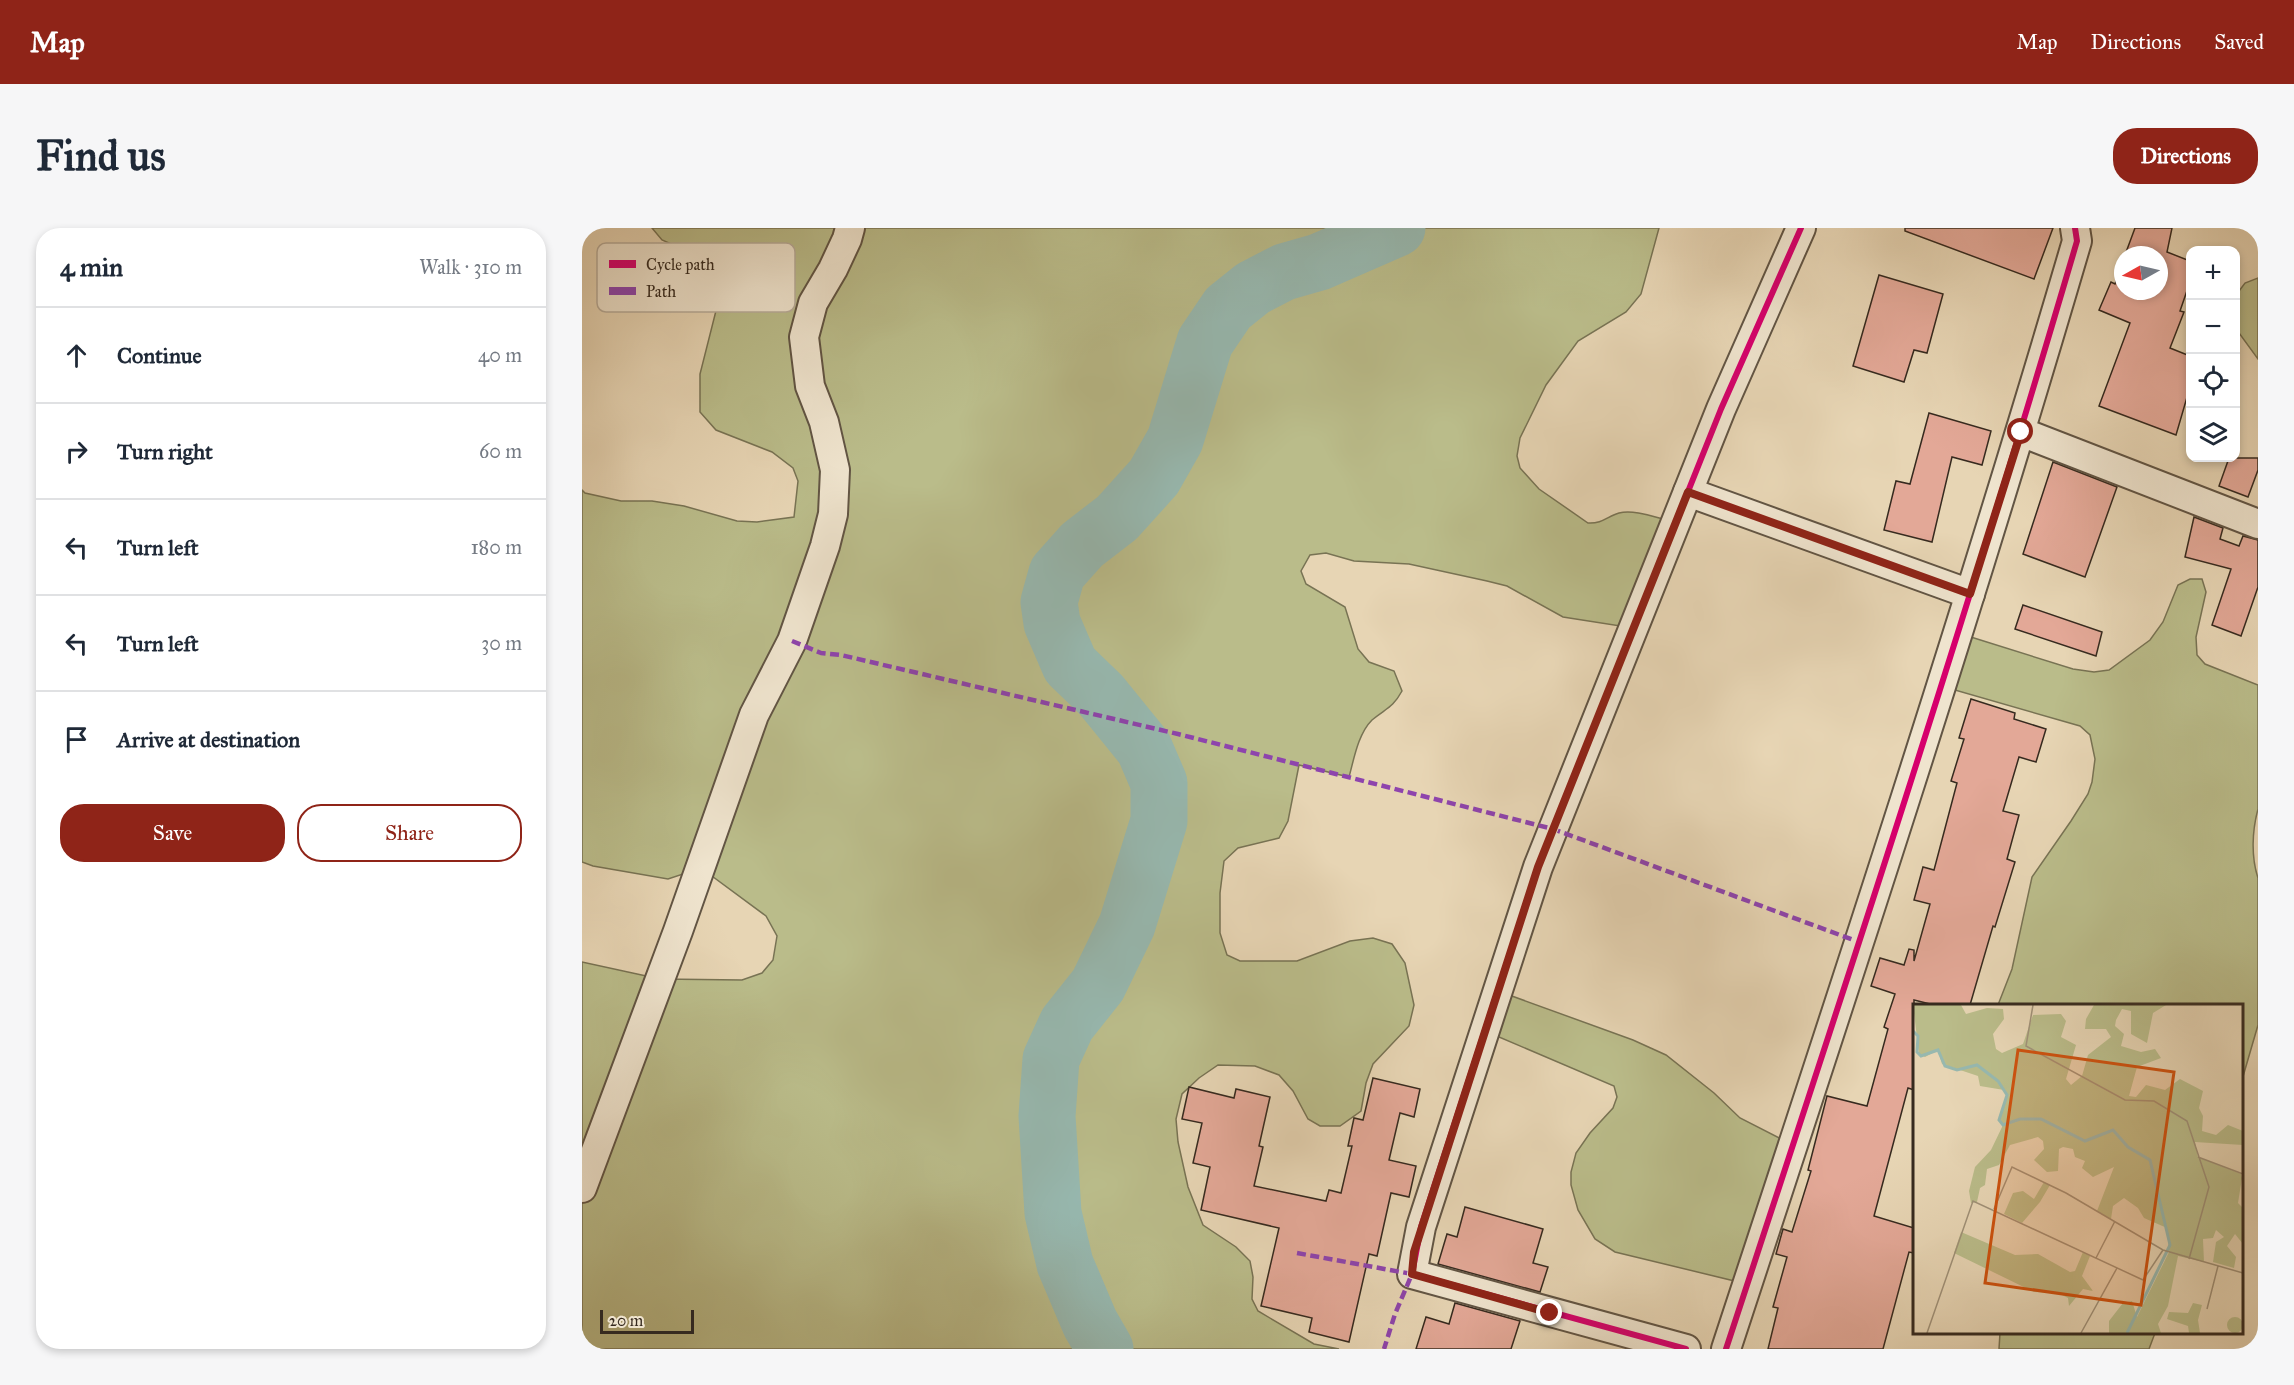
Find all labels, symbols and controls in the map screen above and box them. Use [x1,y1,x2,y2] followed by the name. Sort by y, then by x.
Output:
[30,25,85,60] text: Map
[2017,29,2058,55] text: Map
[2091,29,2181,55] text: Directions
[2214,29,2264,55] text: Saved
[2113,128,2258,184] button: Directions
[36,130,166,182] text: Find us
[597,243,795,312] legend
[2114,246,2168,300] north arrow
[2186,246,2240,462] map controls
[2186,246,2240,300] button: +
[60,251,123,283] text: 4 min
[419,255,522,279] text: Walk · 310 m
[646,255,715,274] text: Cycle path
[646,282,676,301] text: Path
[2186,300,2240,354] button: −
[60,339,93,372] icon: ahead
[117,342,202,369] text: Continue
[478,343,522,367] text: 40 m
[2186,354,2240,408] button: locate
[2186,408,2240,462] button: layers
[2007,418,2033,444] route start
[60,435,93,468] icon: right
[117,438,213,465] text: Turn right
[479,439,522,463] text: 60 m
[60,531,93,564] icon: left
[117,534,199,561] text: Turn left
[471,535,522,559] text: 180 m
[60,627,93,660] icon: left
[117,630,199,657] text: Turn left
[481,631,522,655] text: 30 m
[60,723,93,756] icon: arrive
[117,726,300,753] text: Arrive at destination
[60,804,285,862] button: Save
[297,804,522,862] button: Share
[1913,1004,2243,1334] inset map
[1536,1299,1562,1325] route end
[600,1307,694,1334] scale bar
[609,1311,643,1330] text: 20 m

